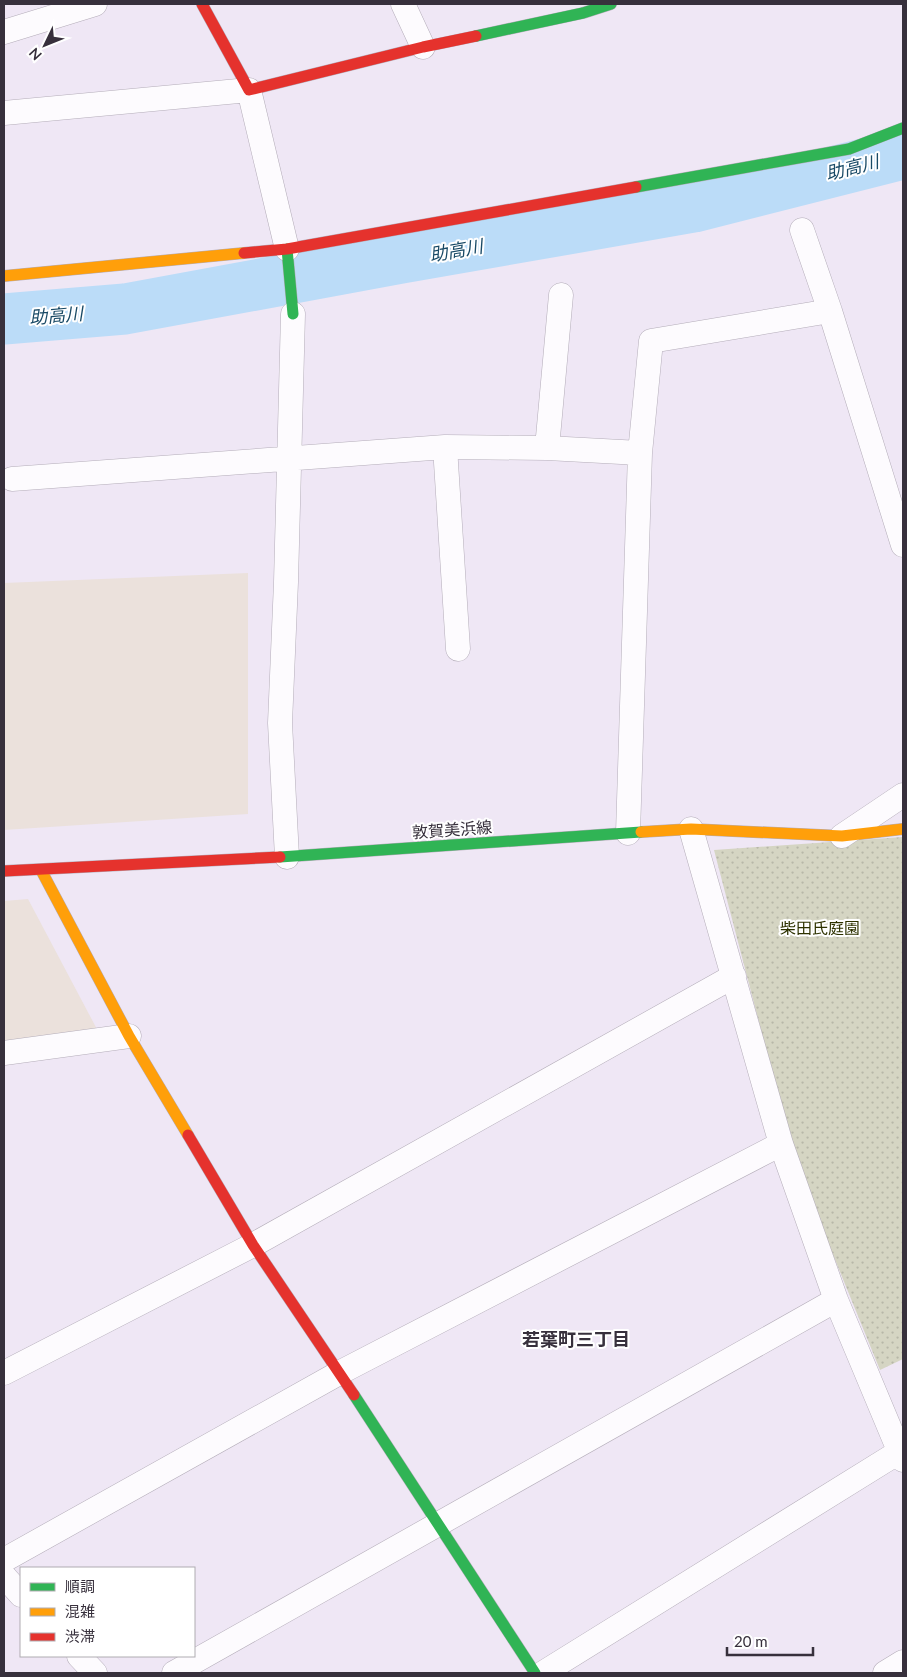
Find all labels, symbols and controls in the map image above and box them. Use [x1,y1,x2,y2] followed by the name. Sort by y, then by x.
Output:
[20,20,70,70] north arrow
[25,44,45,64] text: N
[823,149,883,184] water label: 助高川
[428,234,486,266] water label: 助高川
[28,302,86,328] water label: 助高川
[411,817,493,841] street label: 敦賀美浜線
[780,918,860,937] park label: 柴田氏庭園
[522,1328,630,1350] district label: 若葉町三丁目
[20,1567,195,1657] legend
[65,1577,95,1595] text: 順調
[65,1602,95,1620] text: 混雑
[727,1624,813,1656] scale bar
[65,1627,95,1645] text: 渋滞
[734,1632,768,1650] text: 20 m

